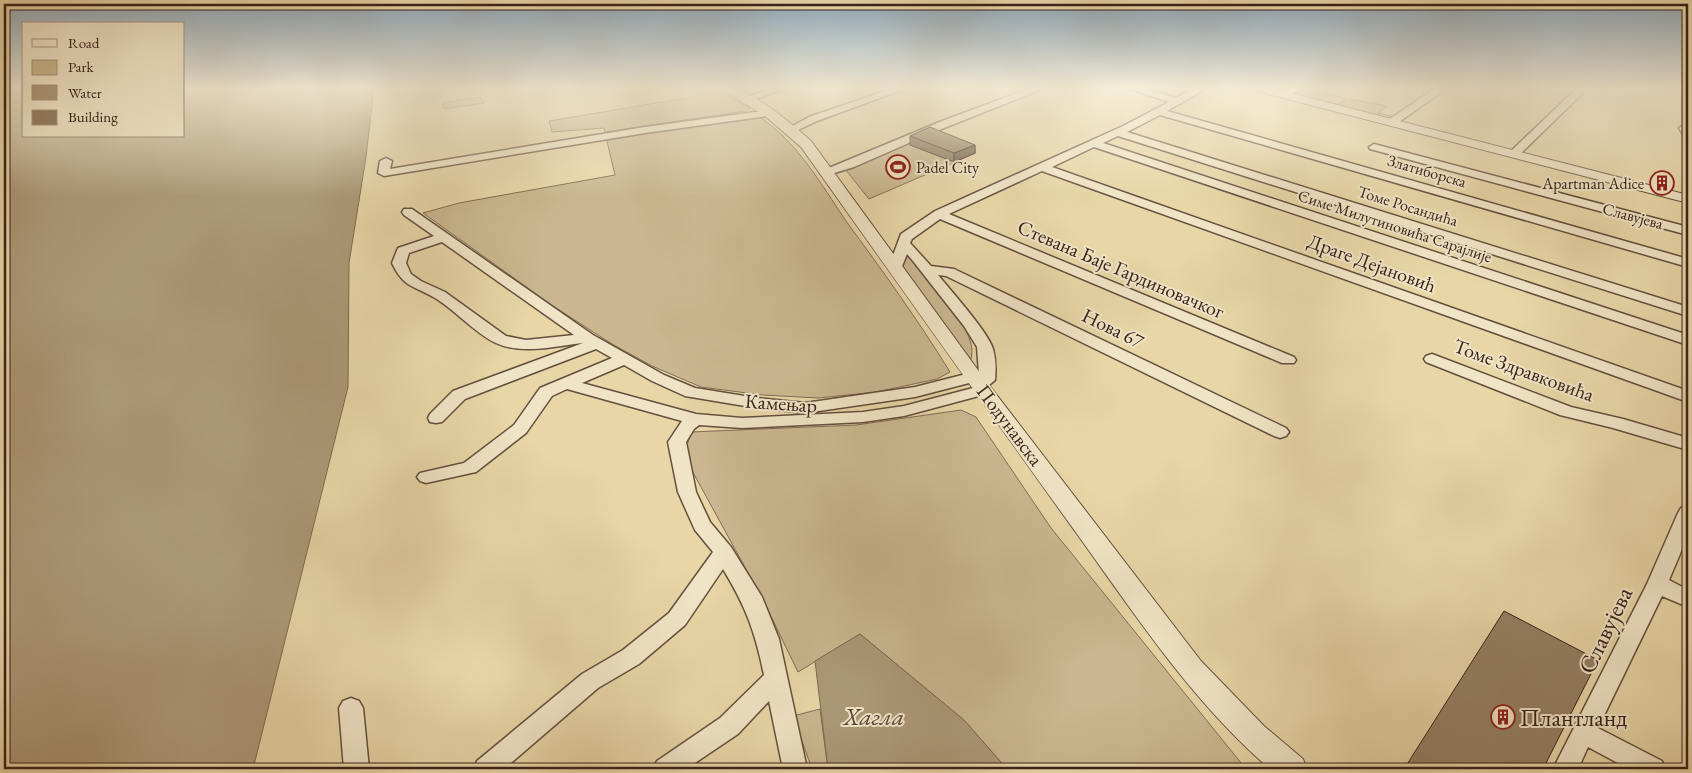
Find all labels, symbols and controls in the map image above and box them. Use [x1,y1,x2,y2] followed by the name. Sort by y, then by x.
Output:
[22,22,185,138] legend
[68,33,100,52] text: Road
[68,57,95,76] text: Park
[68,83,102,102] text: Water
[68,107,118,126] text: Building
[1385,150,1469,192] street label: Златиборска
[885,154,911,180] sports icon: Padel City
[916,157,980,178] place label: Padel City
[1649,170,1675,196] building icon: Apartman Adice
[1541,173,1644,194] place label: Apartman Adice
[1355,181,1461,231] street label: Томе Росандића
[1295,185,1495,267] street label: Симе Милутиновића Сарајлије
[1600,198,1666,234] street label: Славујева
[1014,214,1228,324] street label: Стевана Баје Гардиновачког
[1304,228,1440,298] street label: Драге Дејановић
[1078,302,1149,354] street label: Нова 67
[1450,333,1598,407] street label: Томе Здравковића
[971,379,1049,471] street label: Подунавска
[744,388,818,418] street label: Камењар
[1571,581,1640,679] street label: Славујева
[842,700,904,732] water label: Хагла
[1520,702,1627,733] place label: Плантланд
[1490,704,1516,730] building icon: Плантланд

